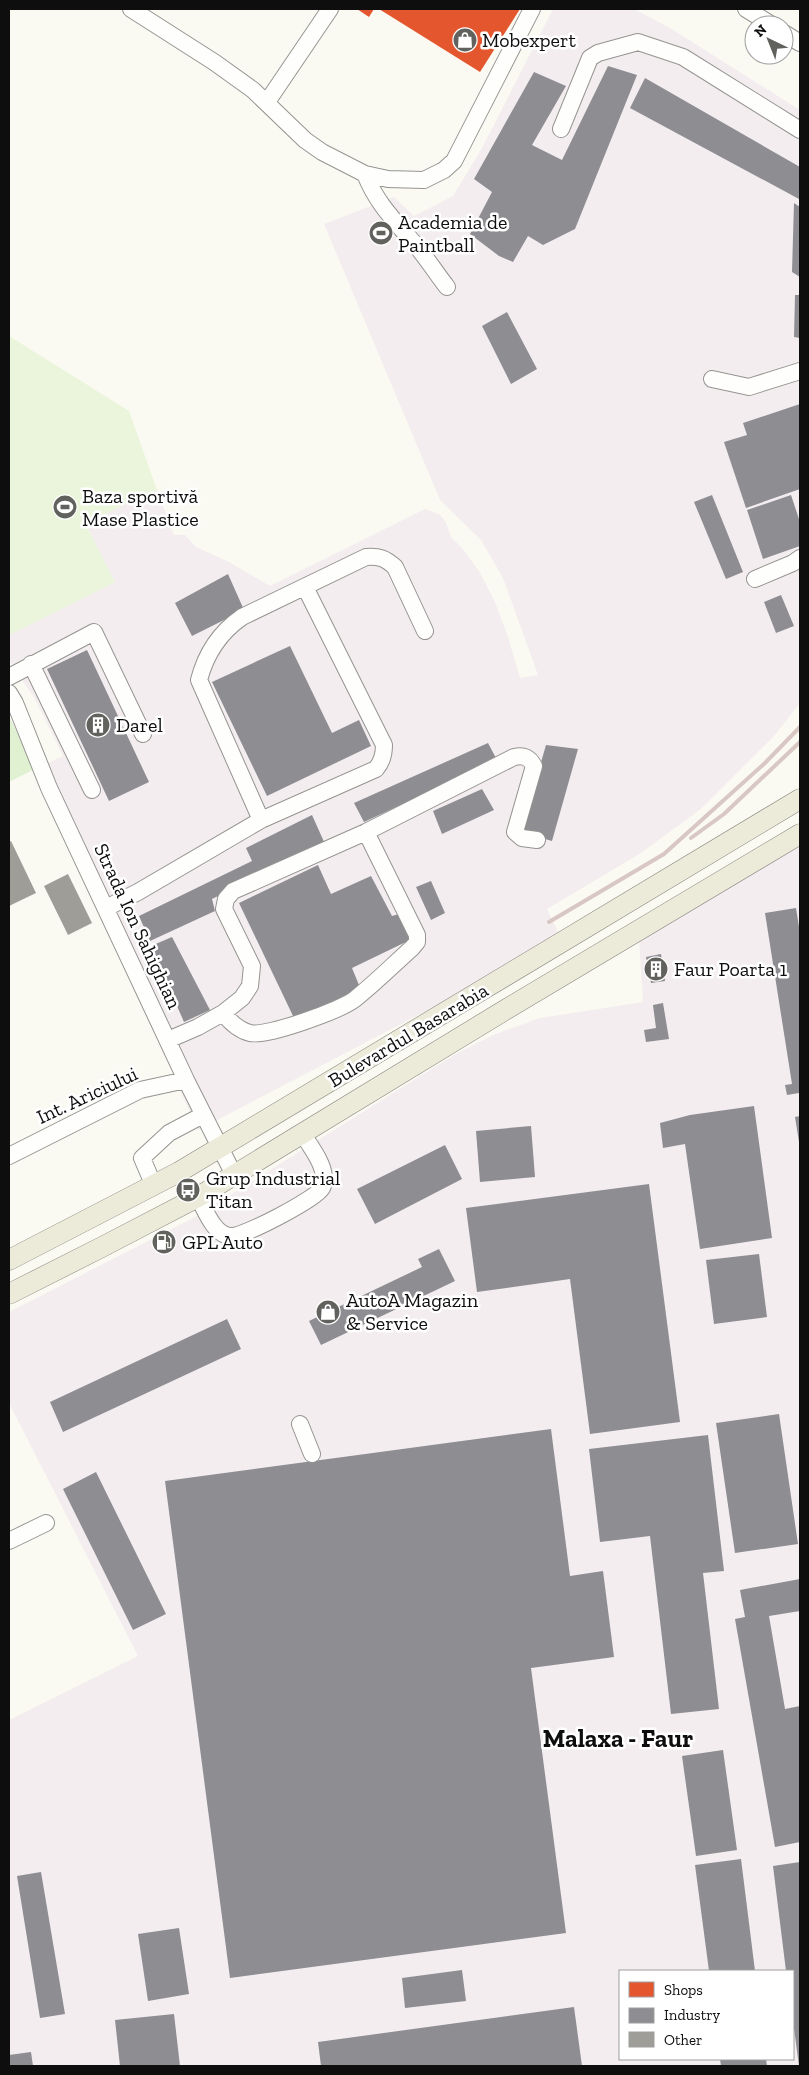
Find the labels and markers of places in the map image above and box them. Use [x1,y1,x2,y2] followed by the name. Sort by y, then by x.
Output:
[452,27,478,53] shop icon: Mobexpert
[482,28,576,52] place label: Mobexpert
[398,210,507,257] place label: Academia de Paintball
[368,220,394,246] sports icon: Academia de Paintball
[82,484,199,531] place label: Baza sportivă Mase Plastice
[52,494,78,520] sports icon: Baza sportivă Mase Plastice
[85,712,111,738] building icon: Darel
[116,713,163,737] place label: Darel
[643,956,669,982] building icon: Faur Poarta 1
[674,957,787,981] place label: Faur Poarta 1
[206,1166,340,1213] place label: Grup Industrial Titan
[175,1177,201,1203] bus stop icon: Grup Industrial Titan
[151,1229,177,1255] fuel station icon: GPL Auto
[182,1230,263,1254] place label: GPL Auto
[346,1288,479,1335] place label: AutoA Magazin & Service
[315,1299,341,1325] shop icon: AutoA Magazin & Service

